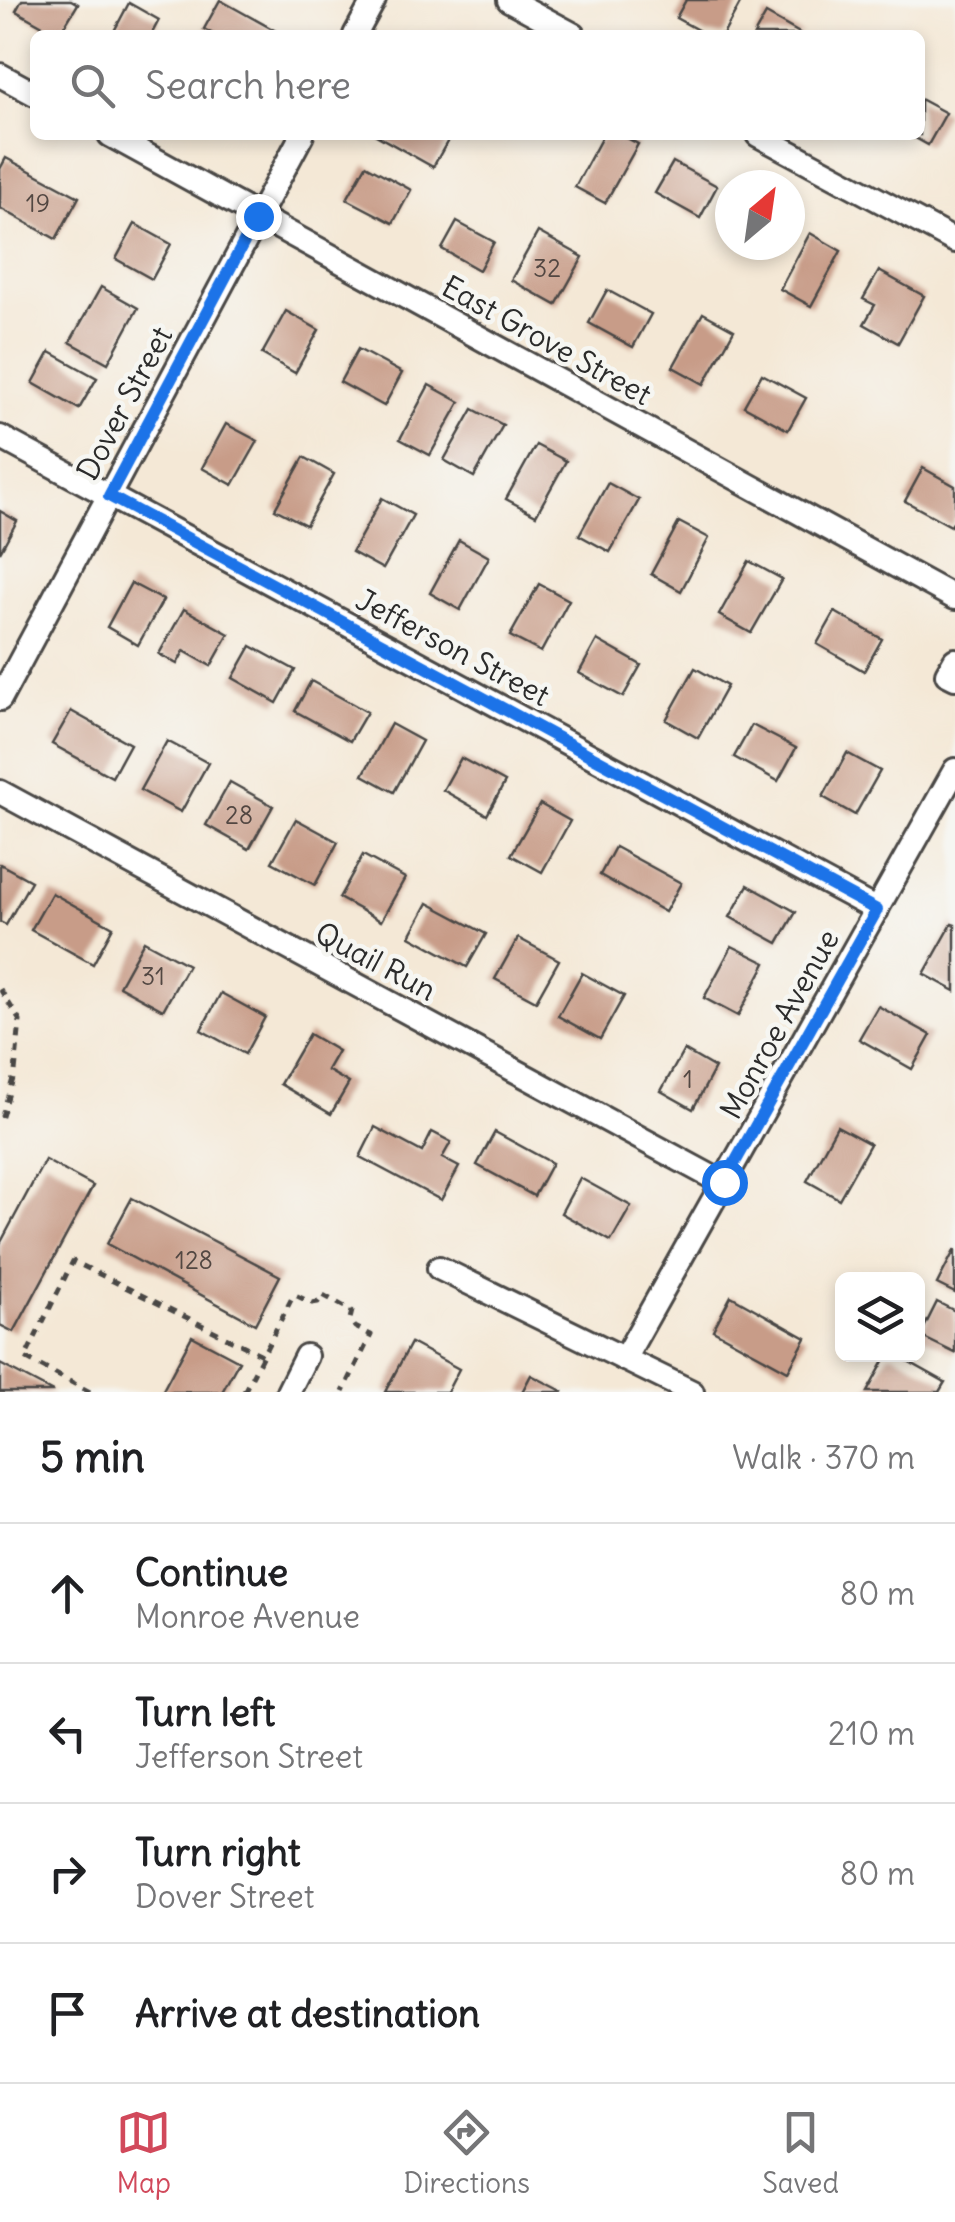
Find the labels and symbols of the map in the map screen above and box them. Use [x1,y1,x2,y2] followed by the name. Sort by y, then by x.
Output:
[715,170,805,260] north arrow
[26,187,50,219] house number: 19
[236,194,282,240] route end
[533,252,561,284] house number: 32
[436,267,658,413] street label: East Grove Street
[68,320,180,486] street label: Dover Street
[350,580,556,714] street label: Jefferson Street
[225,799,253,831] house number: 28
[309,913,443,1009] street label: Quail Run
[711,923,847,1125] street label: Monroe Avenue
[141,960,165,992] house number: 31
[683,1063,693,1095] house number: 1
[702,1160,748,1206] route start
[175,1244,213,1276] house number: 128

